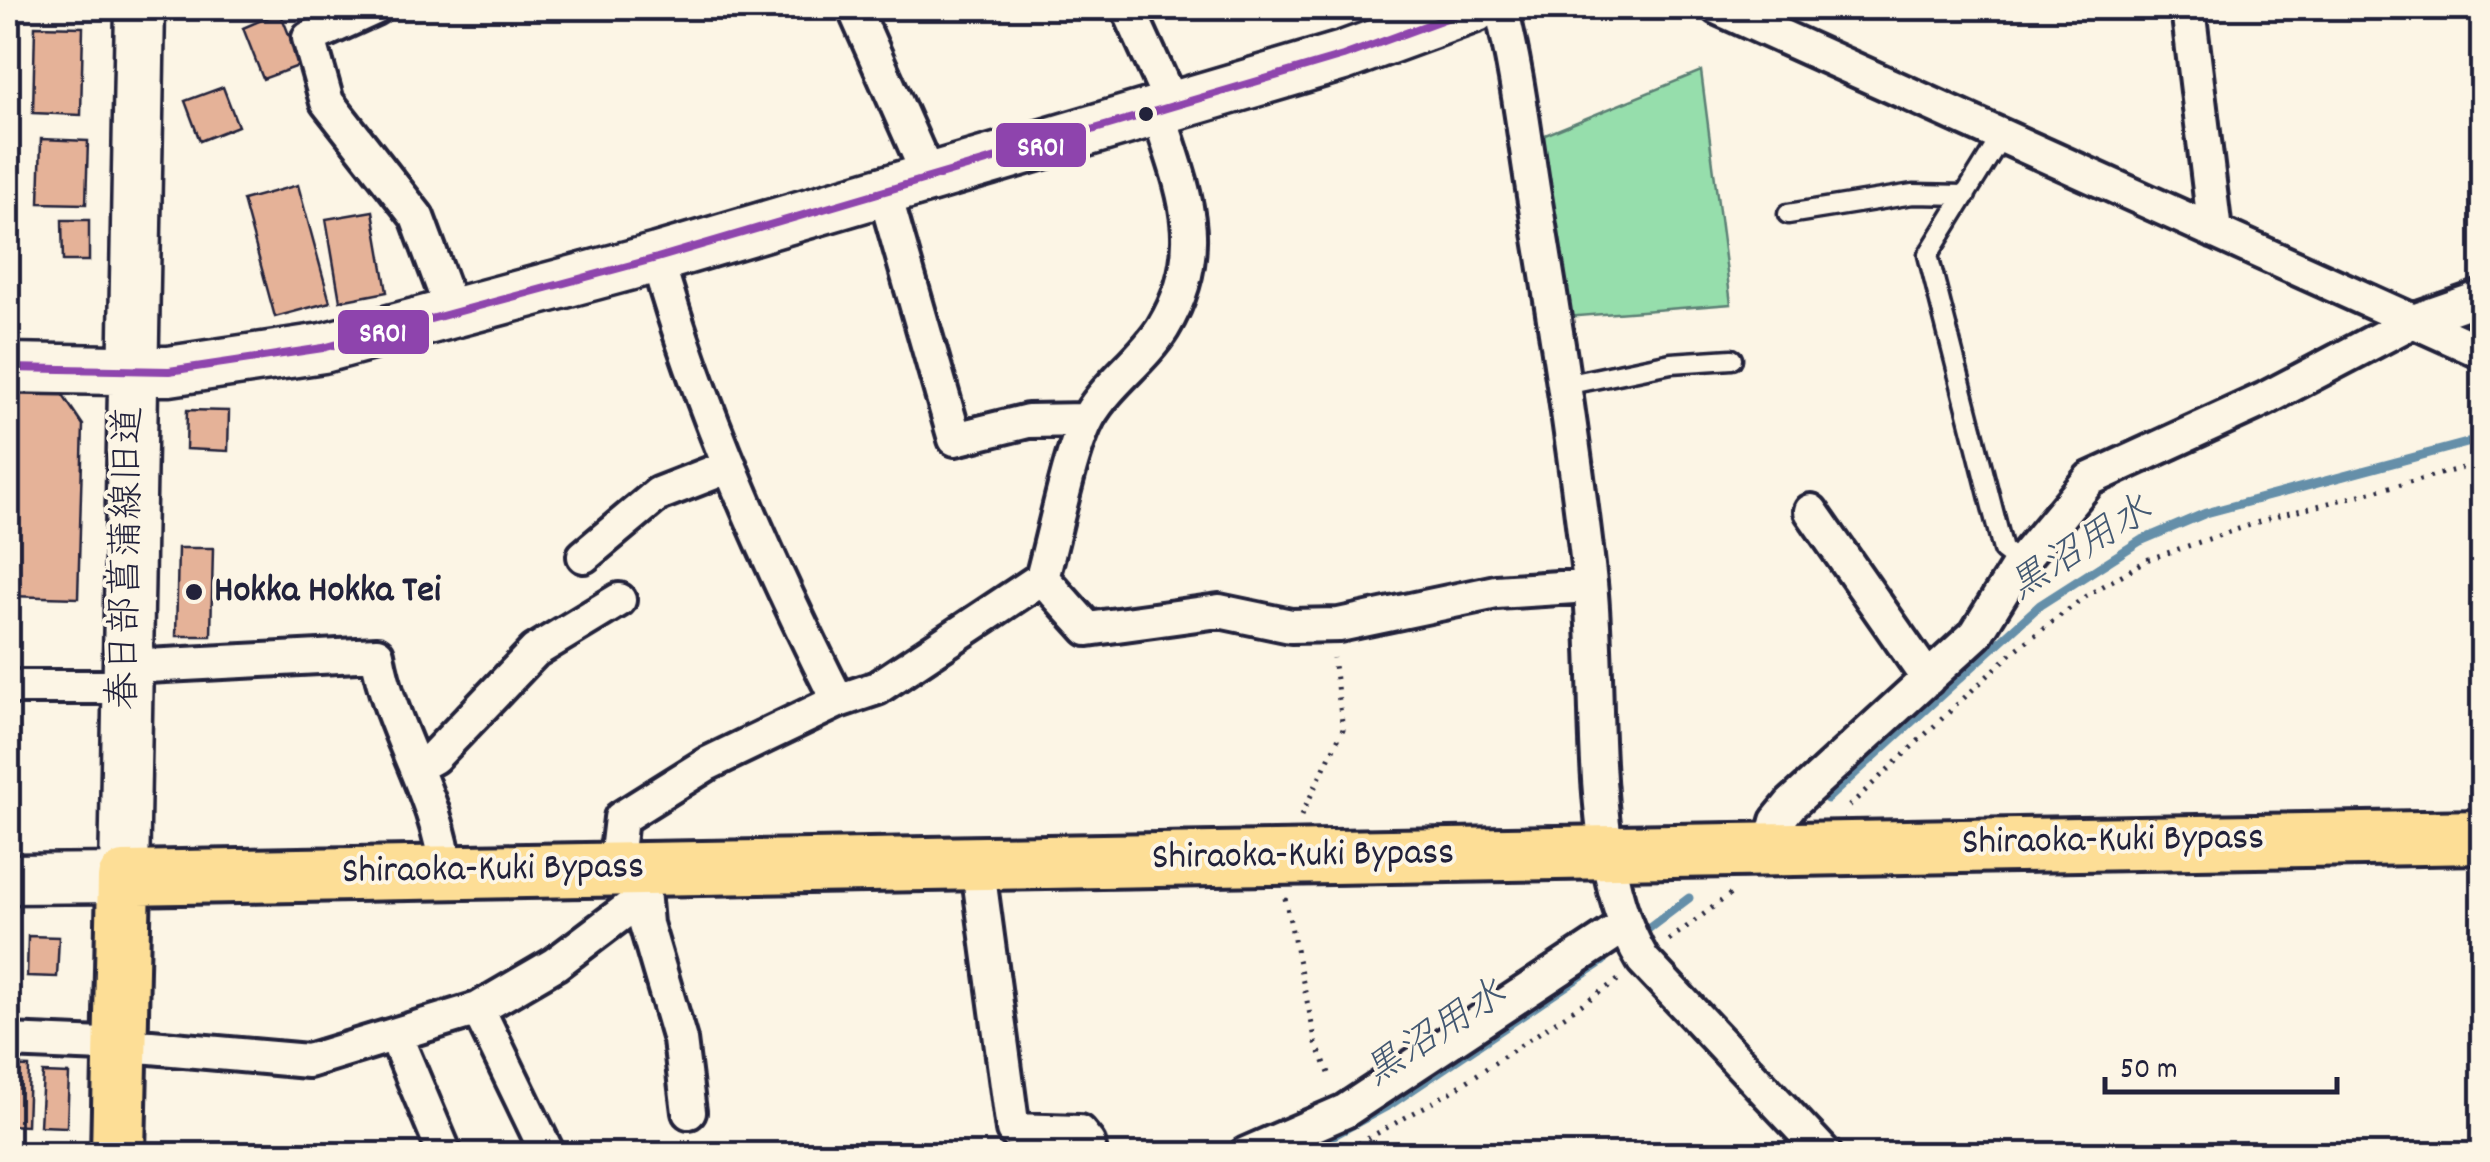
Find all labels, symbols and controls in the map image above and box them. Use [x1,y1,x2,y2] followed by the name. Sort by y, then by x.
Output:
[1136,104,1156,124] unlabelled marker
[994,121,1088,169] line badge: SR01
[1017,130,1065,170] text: SR01
[336,308,431,356] line badge: SR01
[359,316,407,356] text: SR01
[99,406,159,710] street label: 春日部菖蒲線旧道
[1999,484,2165,618] water label: 黒沼用水
[214,565,441,620] place label: Hokka Hokka Tei
[183,581,205,603] marker: Hokka Hokka Tei
[1961,812,2265,872] street label: Shiraoka-Kuki Bypass
[1151,827,1455,887] street label: Shiraoka-Kuki Bypass
[341,841,645,901] street label: Shiraoka-Kuki Bypass
[1354,969,1520,1103] water label: 黒沼用水
[2105,1032,2338,1094] scale bar
[2120,1050,2178,1093] text: 50 m

